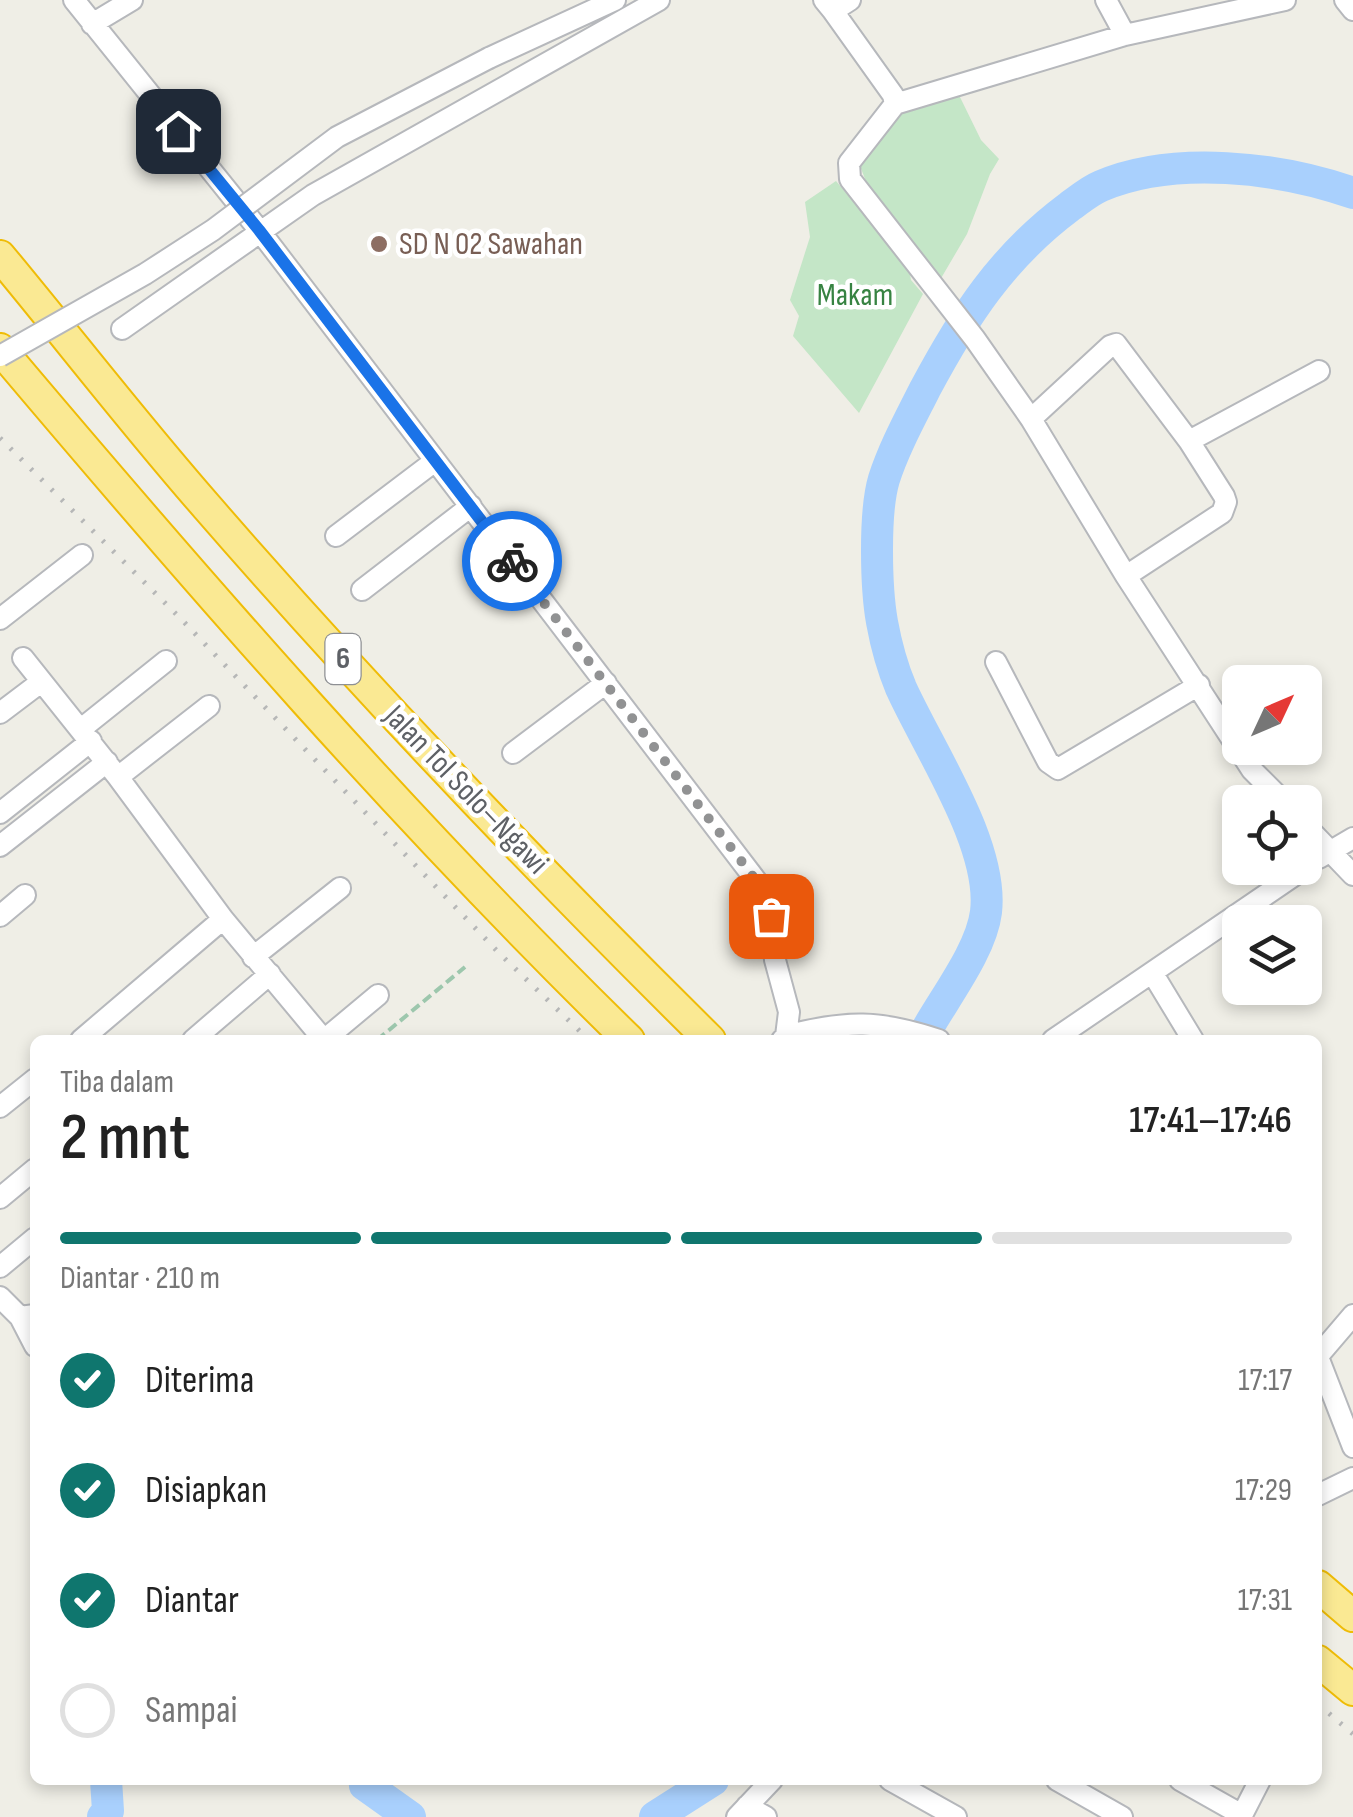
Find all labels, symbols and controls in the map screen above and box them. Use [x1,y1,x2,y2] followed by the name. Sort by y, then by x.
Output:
[136,89,221,174] pin
[151,104,206,159] icon: home
[399,225,583,264] place label: SD N 02 Sawahan
[368,233,390,255] marker: SD N 02 Sawahan
[817,276,893,315] park label: Makam
[462,511,562,611] courier
[485,534,540,589] icon: bike
[326,634,360,684] road number: 6
[1222,665,1322,765] north arrow
[1222,665,1322,1005] map controls
[375,697,556,883] street label: Jalan Tol Solo–Ngawi
[1222,785,1322,885] button: locate
[729,874,814,959] pin
[744,889,799,944] icon: bag
[1222,905,1322,1005] button: layers
[60,1063,174,1102] text: Tiba dalam
[1129,1098,1292,1143] text: 17:41–17:46
[60,1100,190,1178] text: 2 mnt
[60,1259,220,1298] text: Diantar · 210 m
[60,1353,115,1408] icon: check
[145,1358,254,1403] text: Diterima
[1238,1361,1292,1400] text: 17:17
[60,1463,115,1518] icon: check
[145,1468,267,1513] text: Disiapkan
[1235,1471,1292,1510] text: 17:29
[60,1573,115,1628] icon: check
[145,1578,239,1623] text: Diantar
[1238,1581,1292,1620] text: 17:31
[145,1688,238,1733] text: Sampai

